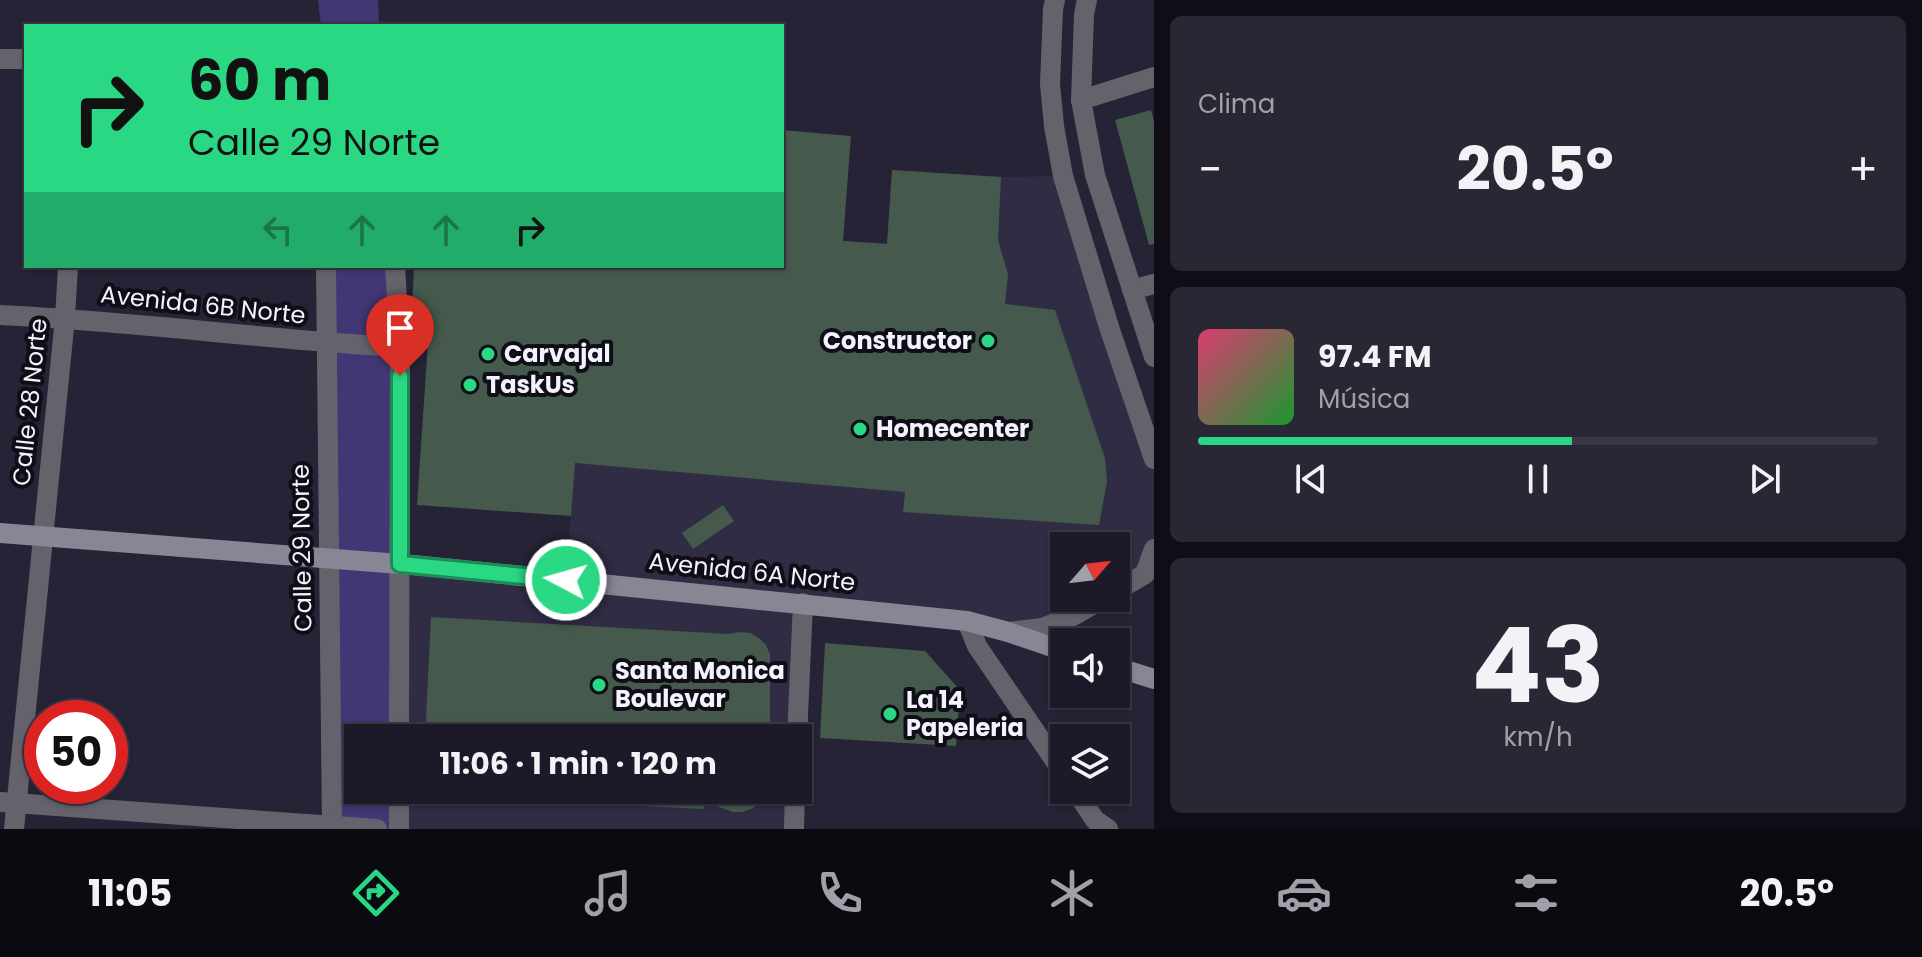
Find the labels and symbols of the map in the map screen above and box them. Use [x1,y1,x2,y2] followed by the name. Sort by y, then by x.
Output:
[99,277,307,332] street label: Avenida 6B Norte
[366,294,434,376] pin
[4,317,55,487] street label: Calle 28 Norte
[823,324,972,357] place label: Constructor
[979,332,997,350] marker: Constructor
[504,337,611,370] place label: Carvajal
[479,345,497,363] marker: Carvajal
[486,368,575,401] place label: TaskUs
[461,376,479,394] marker: TaskUs
[876,412,1029,445] place label: Homecenter
[851,420,869,438] marker: Homecenter
[284,464,319,632] street label: Calle 29 Norte
[1050,532,1130,612] north arrow
[524,538,608,622] position arrow
[647,544,857,599] street label: Avenida 6A Norte
[615,654,785,715] place label: Santa Monica Boulevar
[590,676,608,694] marker: Santa Monica Boulevar
[906,683,1024,744] place label: La 14 Papeleria
[24,700,128,804] speed limit sign: 50
[881,705,899,723] marker: La 14 Papeleria

